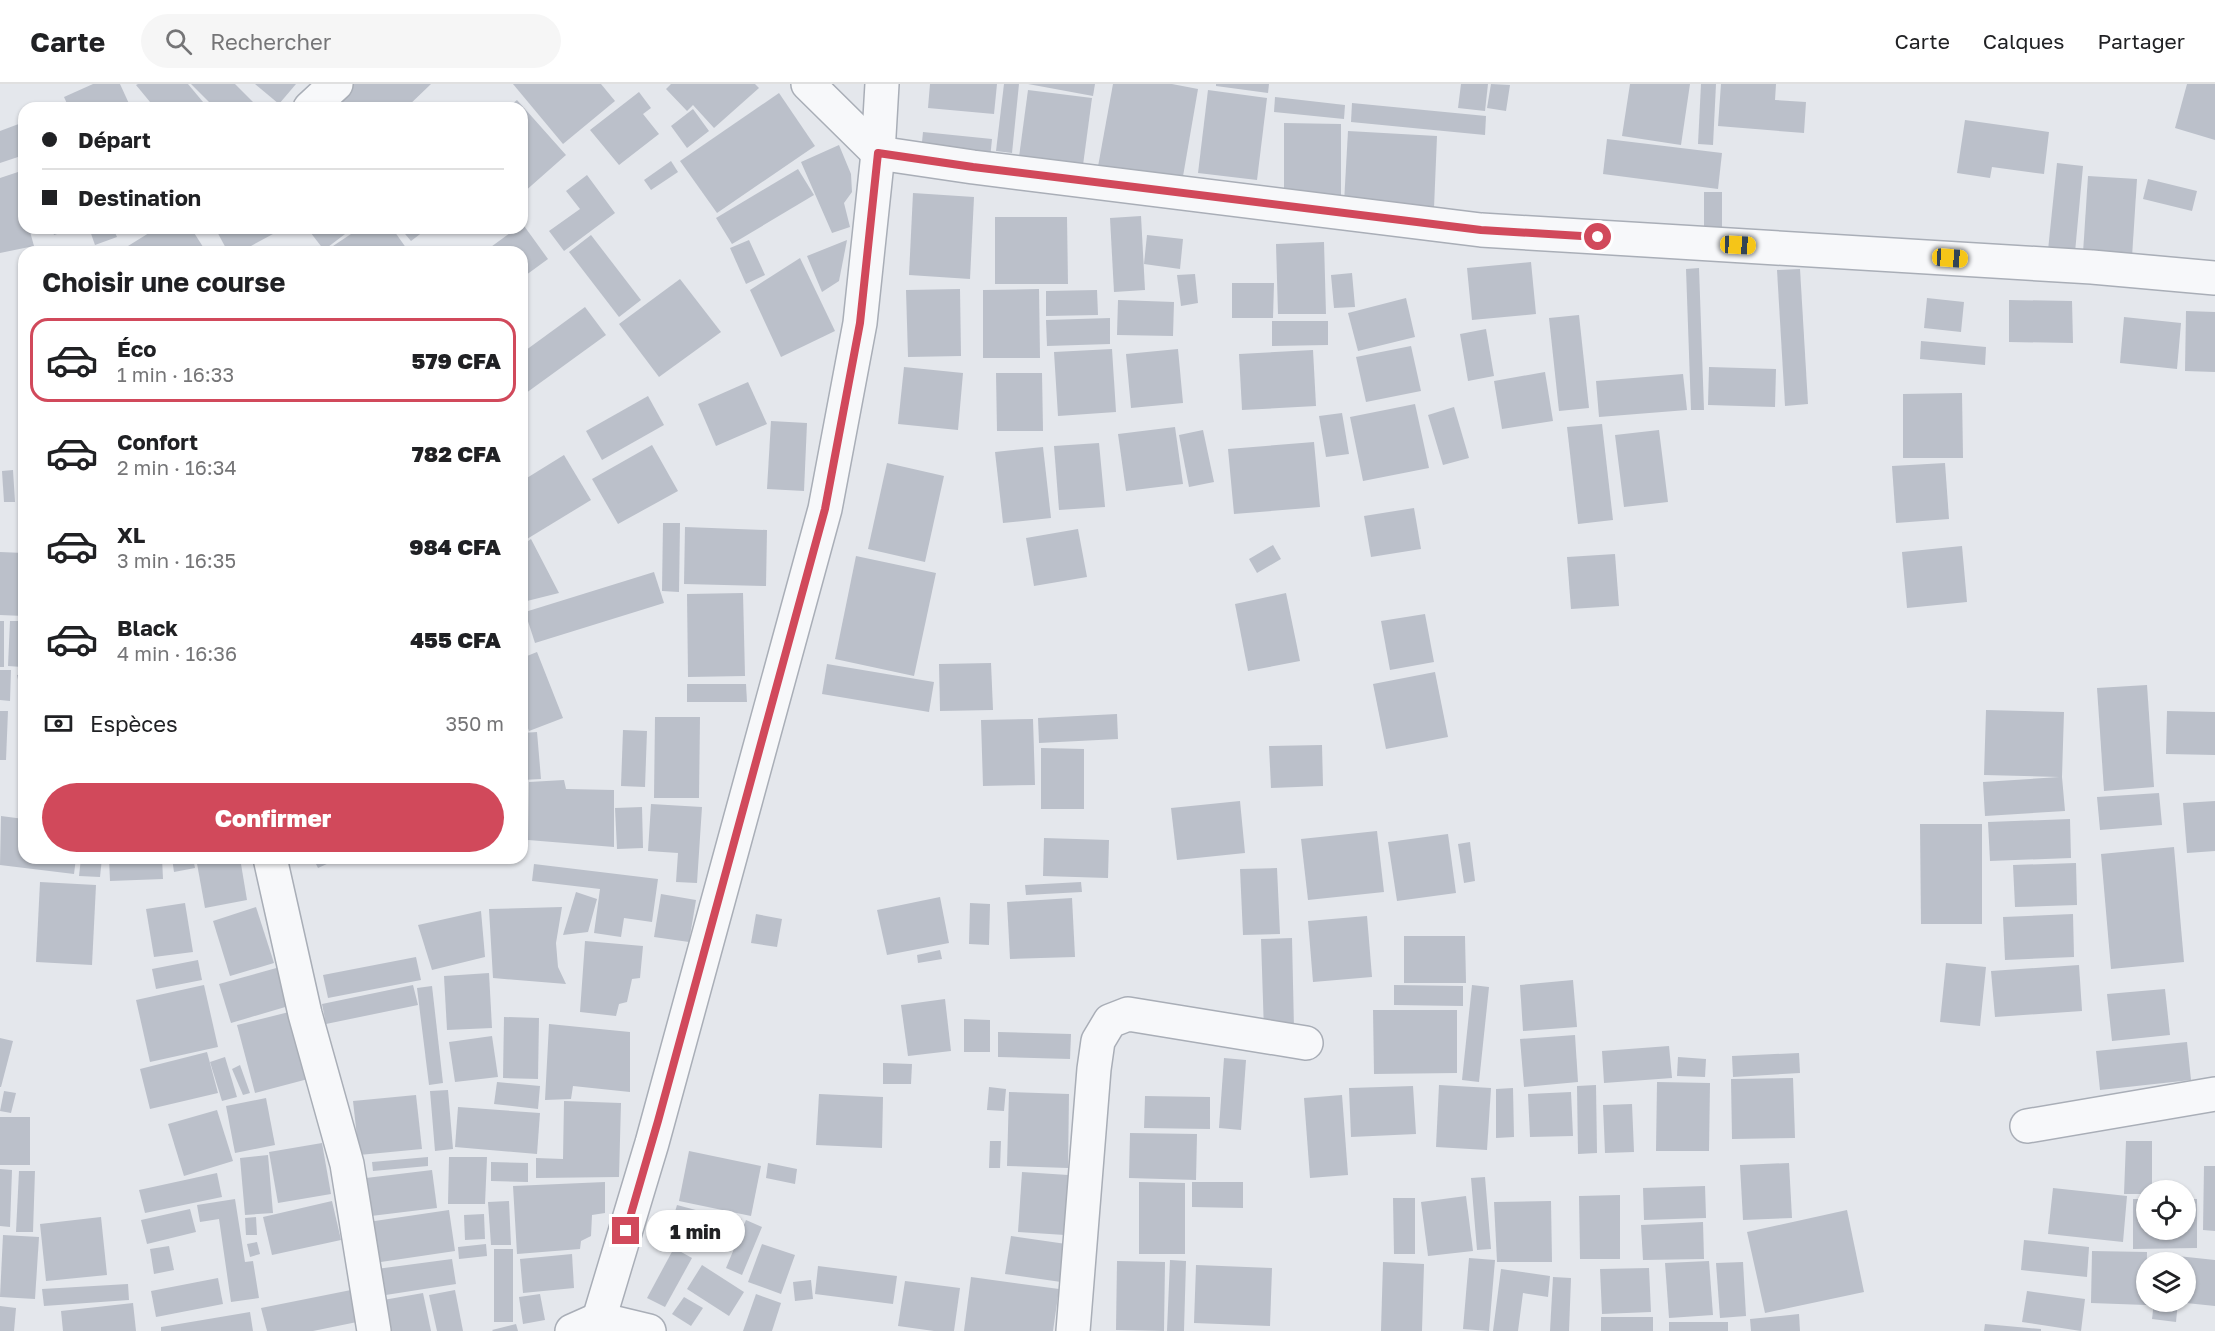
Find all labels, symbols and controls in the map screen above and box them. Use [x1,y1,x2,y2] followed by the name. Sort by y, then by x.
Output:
[141,14,561,68] search box
[30,25,105,58] text: Carte
[162,25,195,58] icon: search
[210,28,331,55] text: Rechercher
[1894,28,1950,54] text: Carte
[1983,28,2064,54] text: Calques
[2097,28,2185,54] text: Partager
[78,126,151,153] text: Départ
[78,184,201,211] text: Destination
[1584,223,1611,250] route start
[1720,235,1756,255] car
[1931,248,1969,268] car
[42,266,285,298] text: Choisir une course
[45,333,99,387] icon: car
[117,335,156,362] text: Éco
[412,347,501,374] text: 579 CFA
[117,362,234,386] text: 1 min · 16:33
[45,426,99,480] icon: car
[117,428,198,455] text: Confort
[412,440,501,467] text: 782 CFA
[117,455,237,479] text: 2 min · 16:34
[45,519,99,573] icon: car
[117,521,145,548] text: XL
[409,533,501,560] text: 984 CFA
[117,548,236,572] text: 3 min · 16:35
[45,612,99,666] icon: car
[117,614,178,641] text: Black
[410,626,501,653] text: 455 CFA
[117,641,237,665] text: 4 min · 16:36
[42,707,75,740] icon: cash
[90,710,178,737] text: Espèces
[446,711,504,735] text: 350 m
[42,783,504,852] button: Confirmer
[2136,1180,2196,1312] map controls
[2136,1180,2196,1240] button: locate
[647,1210,746,1252] callout: 1 min
[612,1217,639,1244] route end
[670,1219,721,1243] text: 1 min
[2136,1252,2196,1312] button: layers

